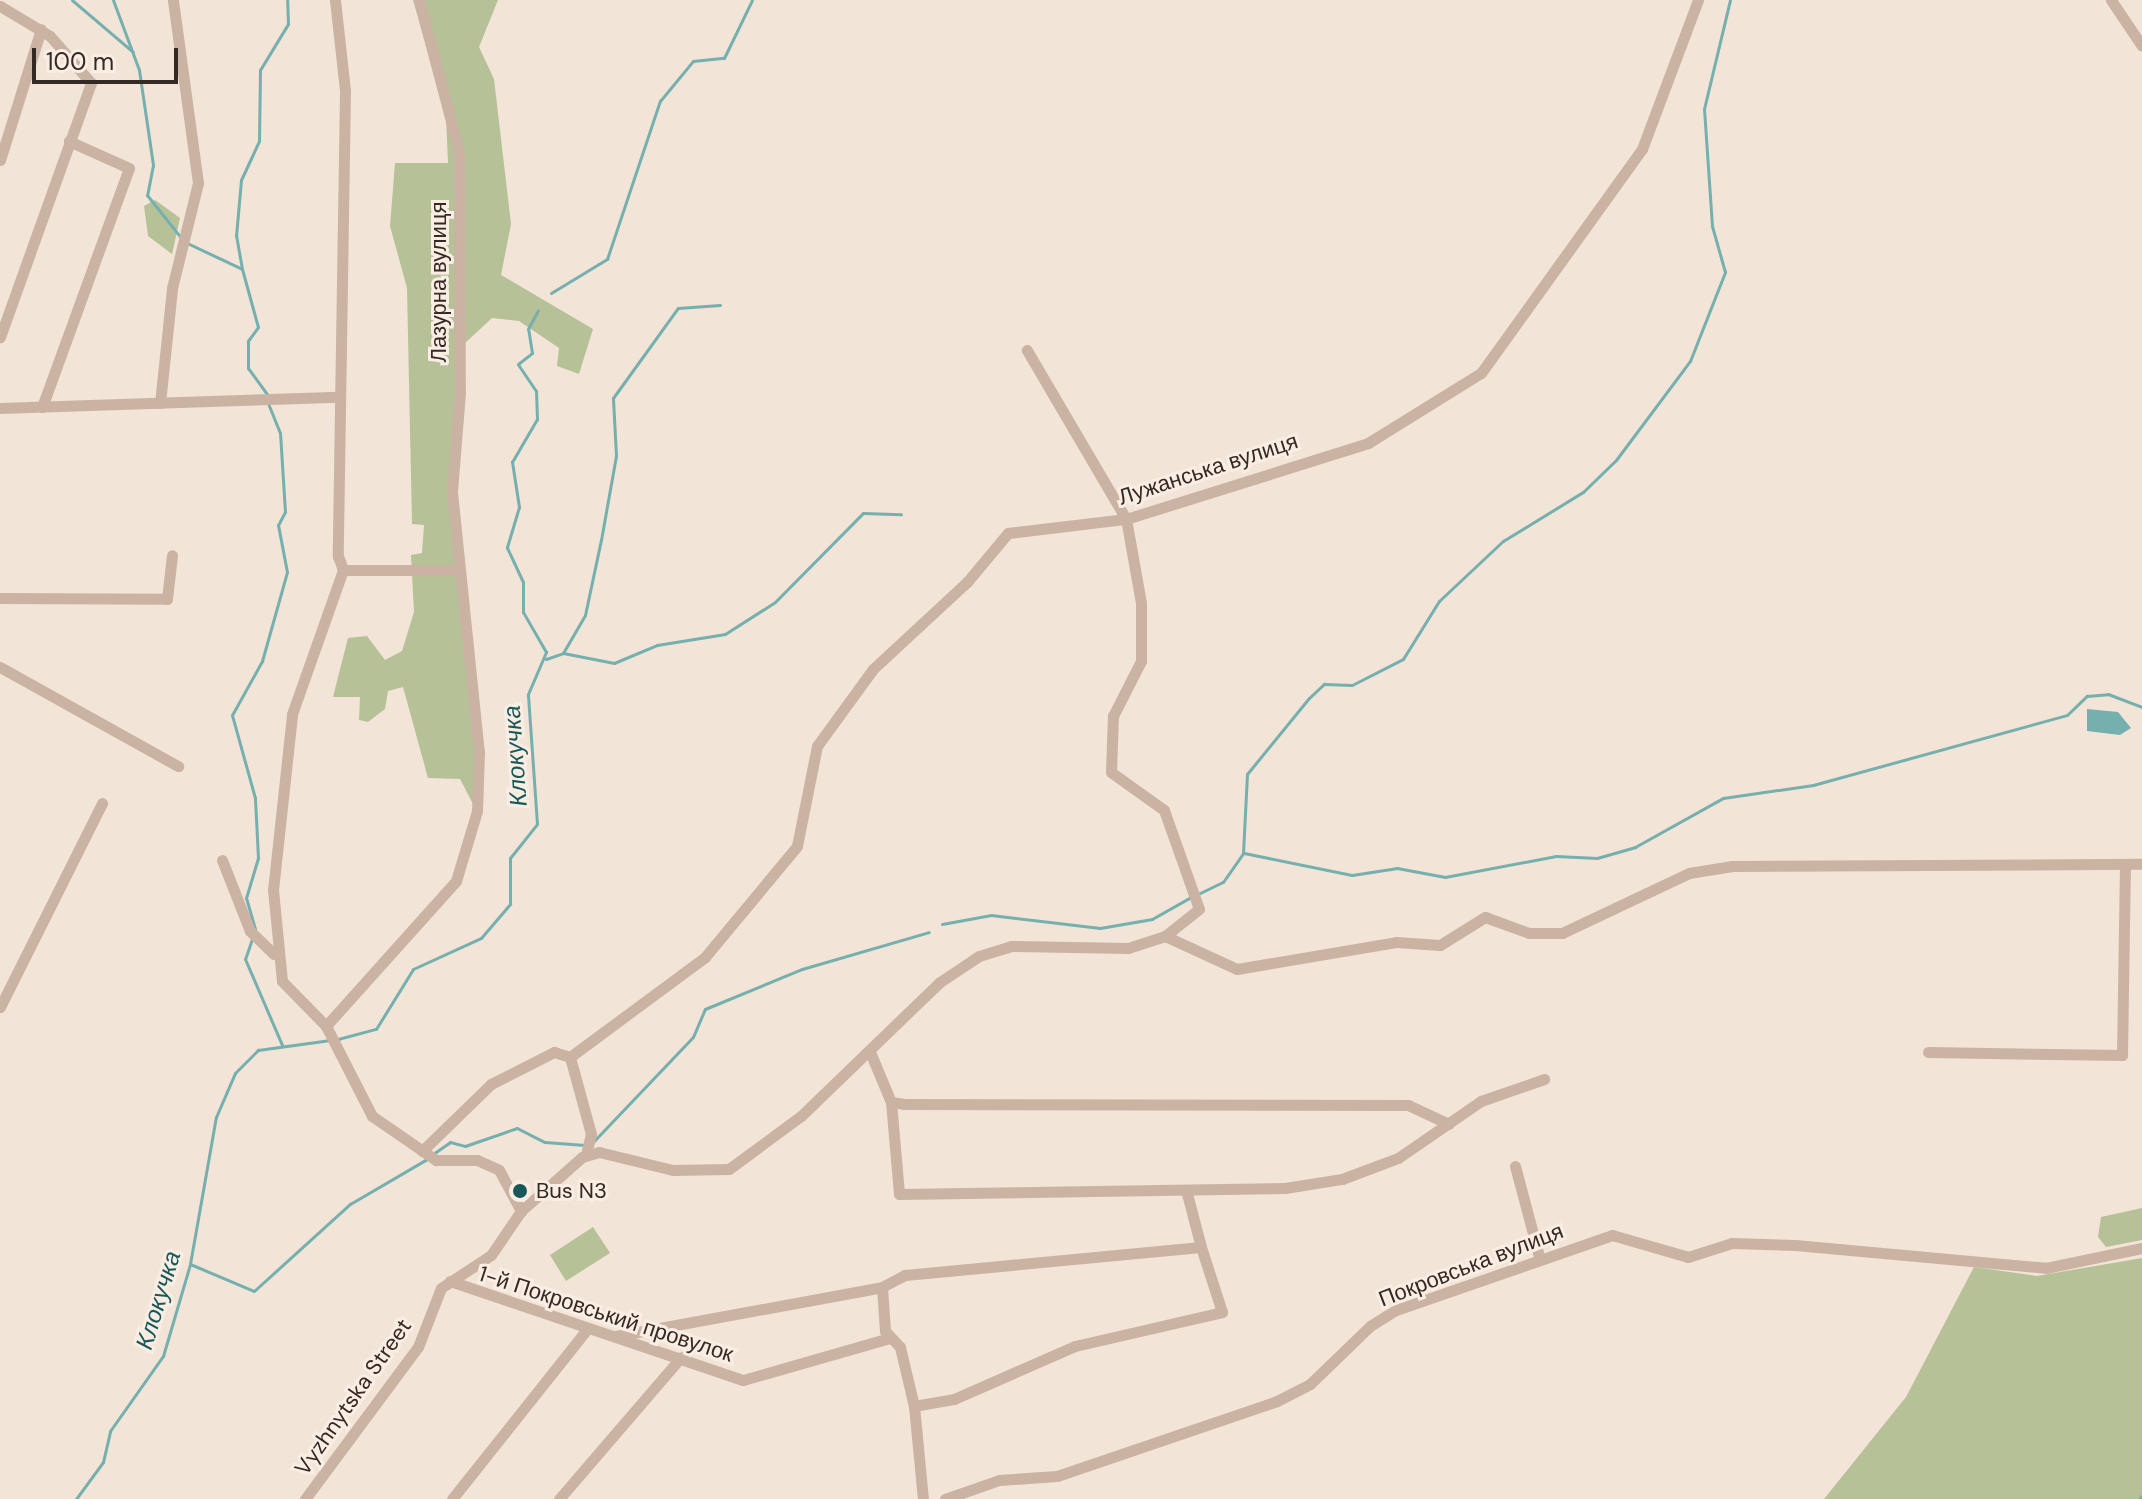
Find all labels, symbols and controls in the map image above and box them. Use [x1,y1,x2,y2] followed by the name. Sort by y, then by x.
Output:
[36,32,182,82] scale bar
[46,46,114,77] text: 100 m
[426,202,452,362] street label: Лазурна вулиця
[1115,428,1301,510] street label: Лужанська вулиця
[497,704,533,808] water label: Клокучка
[536,1178,607,1204] place label: Bus N3
[511,1182,529,1200] marker: Bus N3
[1375,1218,1567,1312] street label: Покровська вулиця
[129,1247,187,1353] water label: Клокучка
[475,1260,737,1368] street label: 1-й Покровський провулок
[289,1314,417,1480] street label: Vyzhnytska Street

